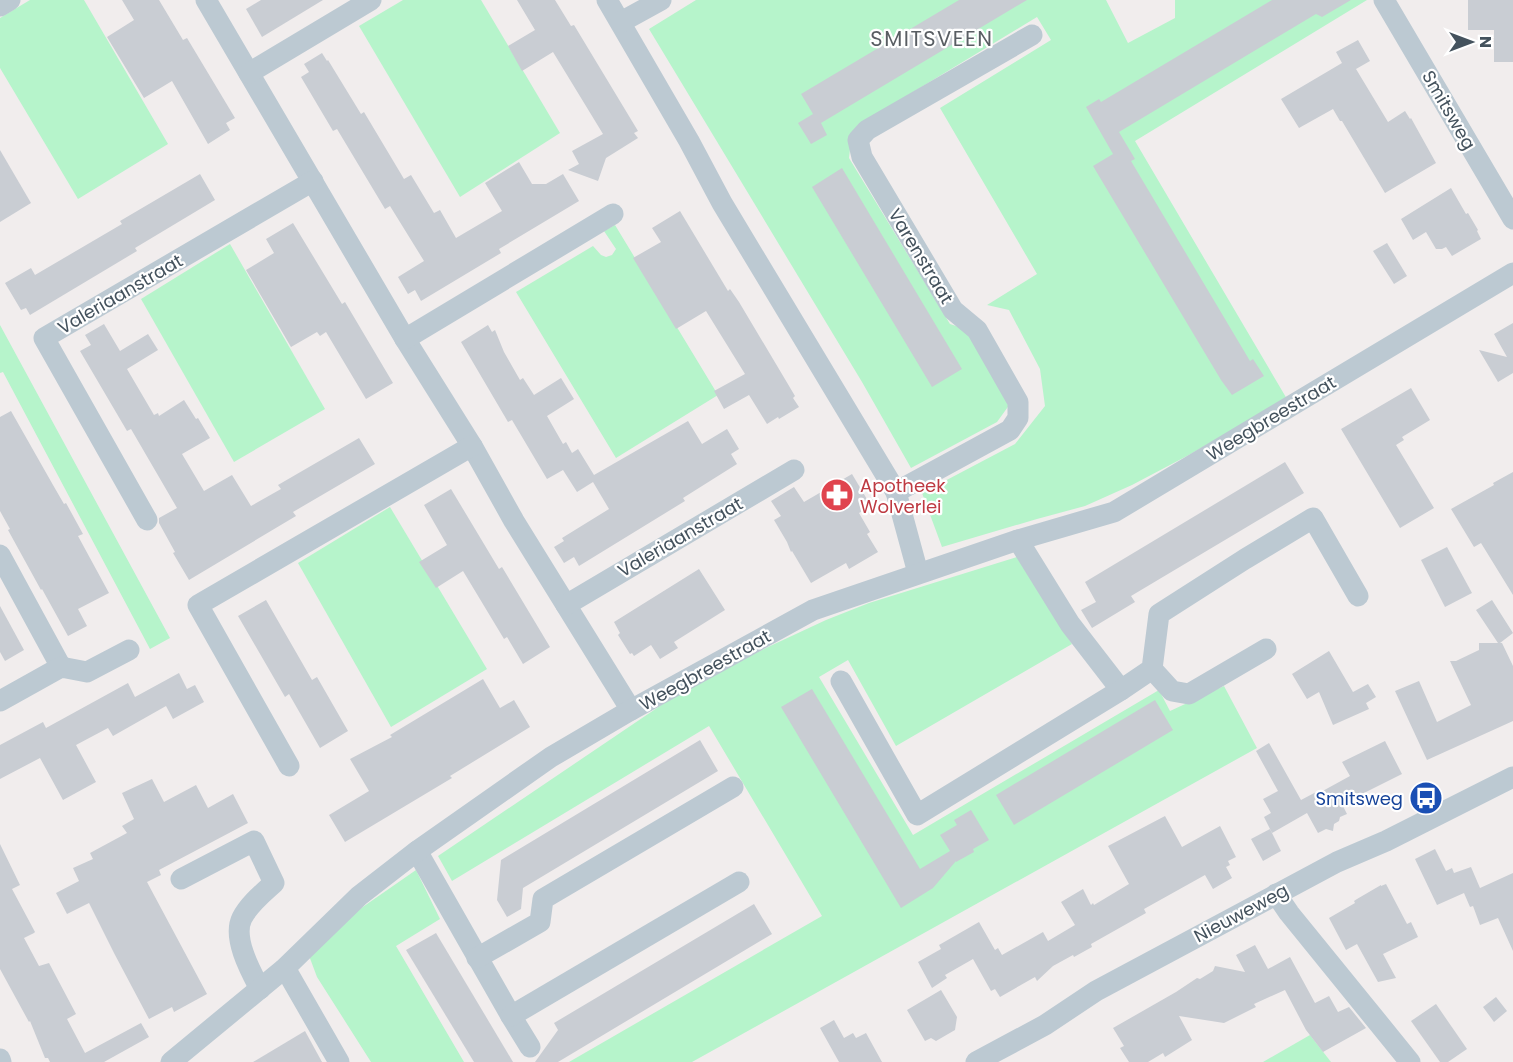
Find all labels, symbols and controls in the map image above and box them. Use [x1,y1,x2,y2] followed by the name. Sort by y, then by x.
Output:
[1441,12,1501,72] north arrow
[870,24,994,53] district label: SMITSVEEN
[1474,36,1497,48] text: N
[1416,66,1482,154] street label: Smitsweg
[883,204,959,308] street label: Varenstraat
[53,248,187,340] street label: Valeriaanstraat
[1202,369,1340,467] street label: Weegbreestraat
[860,473,946,519] place label: Apotheek Wolverlei
[819,477,855,513] pharmacy icon: Apotheek Wolverlei
[613,491,747,583] street label: Valeriaanstraat
[635,623,775,717] street label: Weegbreestraat
[1408,780,1444,816] bus stop icon: Smitsweg
[1315,786,1403,811] place label: Smitsweg
[1189,878,1293,948] street label: Nieuweweg

